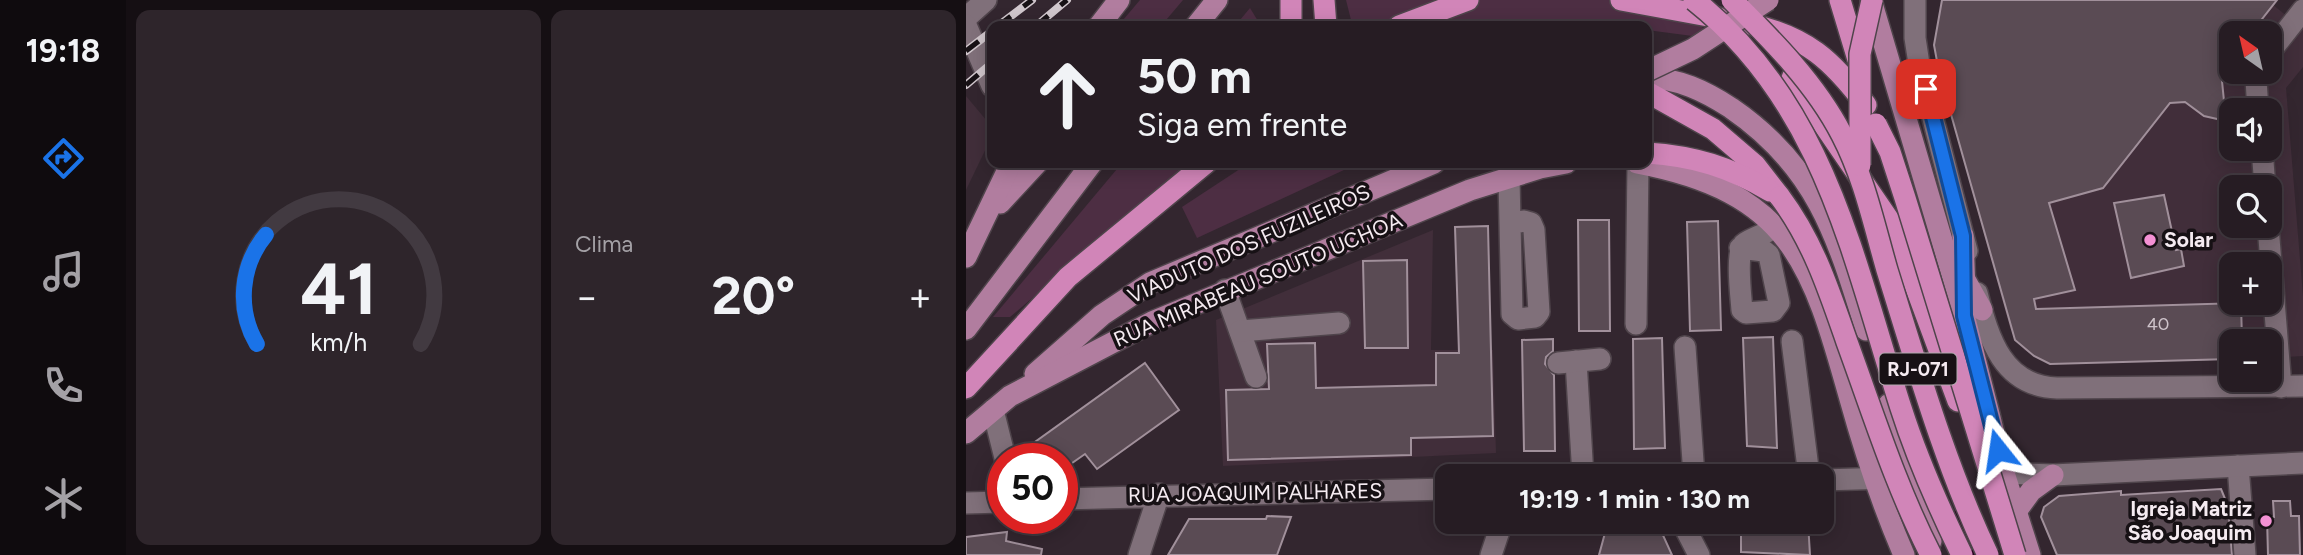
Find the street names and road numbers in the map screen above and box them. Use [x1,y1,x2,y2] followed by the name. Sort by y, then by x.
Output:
[1124,179,1374,308] street label: VIADUTO DOS FUZILEIROS
[1110,207,1406,352] street label: RUA MIRABEAU SOUTO UCHOA
[1880,354,1956,384] road number: RJ-071
[1128,478,1382,507] street label: RUA JOAQUIM PALHARES

